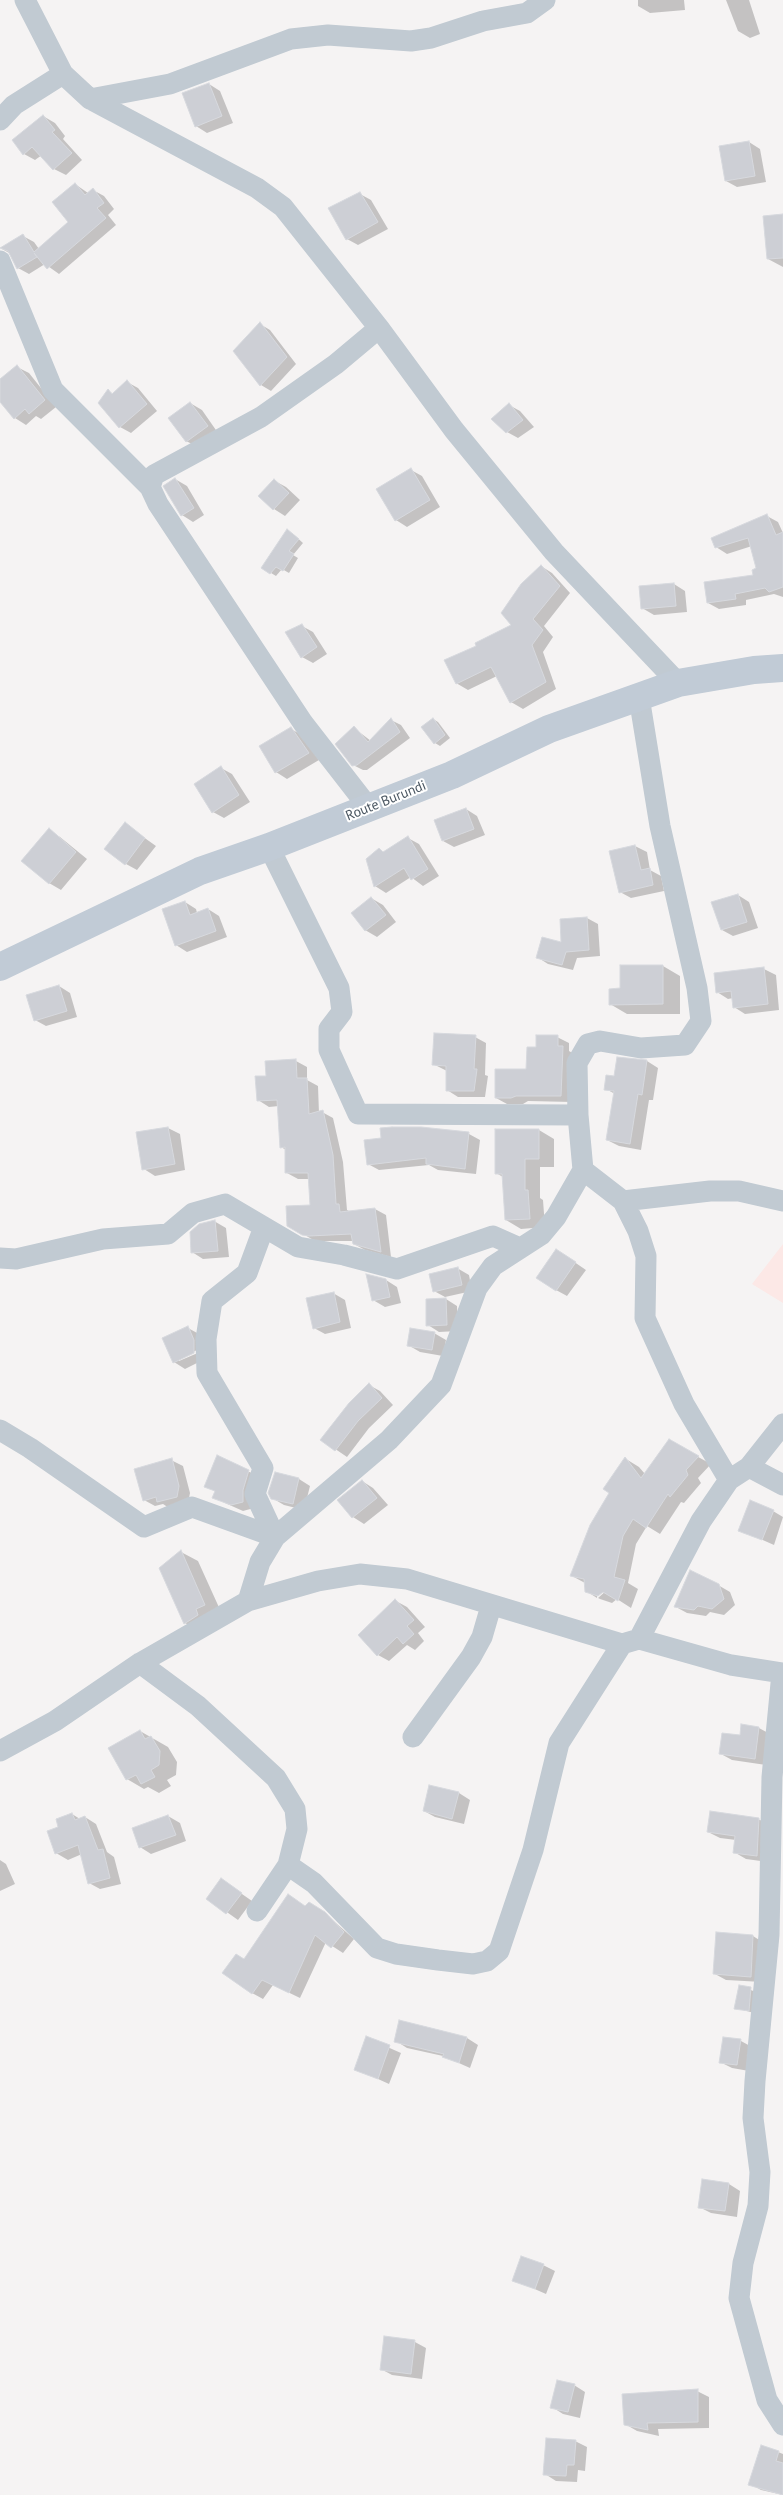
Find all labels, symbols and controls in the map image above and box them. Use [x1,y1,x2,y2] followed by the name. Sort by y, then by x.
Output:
[343,777,429,825] street label: Route Burundi

